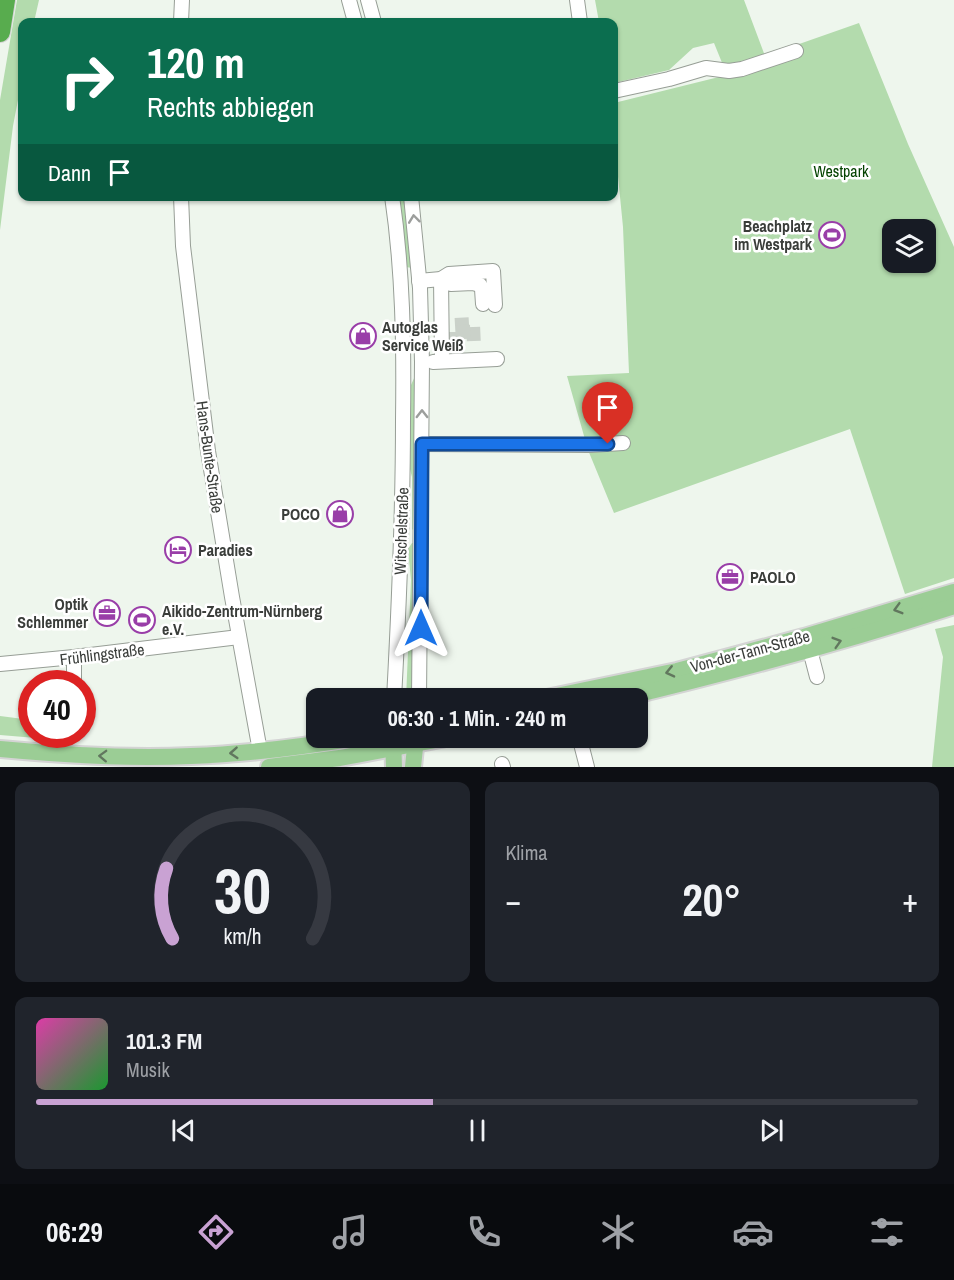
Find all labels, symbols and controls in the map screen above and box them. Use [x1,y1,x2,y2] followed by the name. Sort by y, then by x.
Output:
[147,35,245,91] text: 120 m
[48,42,126,120] icon: right
[147,89,314,125] text: Rechts abbiegen
[103,156,136,189] icon: arrive
[48,158,91,188] text: Dann
[813,160,869,182] park label: Westpark
[408,215,420,224] one-way arrow
[734,215,813,255] place label: Beachplatz im Westpark
[882,219,936,273] map controls
[882,219,936,273] button: layers
[817,220,847,250] sports icon: Beachplatz im Westpark
[382,316,463,356] place label: Autoglas Service Weiß
[348,321,378,351] shop icon: Autoglas Service Weiß
[582,382,633,444] pin
[591,391,624,424] icon: arrive
[191,400,229,514] street label: Hans-Bunte-Straße
[416,410,428,419] one-way arrow
[388,487,414,575] street label: Witschelstraße
[325,499,355,529] shop icon: POCO
[281,503,320,525] place label: POCO
[163,535,193,565] hotel icon: Paradies
[198,539,253,561] place label: Paradies
[715,562,745,592] office icon: PAOLO
[750,566,796,588] place label: PAOLO
[17,593,89,633] place label: Optik Schlemmer
[389,596,453,660] position arrow
[92,598,122,628] office icon: Optik Schlemmer
[162,600,322,640] place label: Aikido-Zentrum-Nürnberg e.V.
[893,602,904,614] one-way arrow
[127,605,157,635] sports icon: Aikido-Zentrum-Nürnberg e.V.
[688,624,812,678] street label: Von-der-Tann-Straße
[831,637,842,649] one-way arrow
[58,638,146,670] street label: Frühlingstraße
[665,665,675,678] one-way arrow
[18,670,96,748] speed limit sign: 40
[388,703,566,733] text: 06:30 · 1 Min. · 240 m
[229,746,239,759] one-way arrow
[99,749,108,762] one-way arrow
[506,839,547,866] text: Klima
[214,848,271,932] text: 30
[682,869,741,930] text: 20°
[506,878,521,922] text: −
[902,878,918,922] text: +
[223,922,261,951] text: km/h
[126,1026,202,1056] text: 101.3 FM
[126,1056,170,1083] text: Musik
[167,1114,200,1147] icon: previous
[461,1114,494,1147] icon: pause
[755,1114,788,1147] icon: next
[195,1211,237,1253] icon: directions
[329,1211,371,1253] icon: music
[463,1211,505,1253] icon: phone
[597,1211,639,1253] icon: climate
[732,1211,774,1253] icon: car
[866,1211,908,1253] icon: filters
[46,1214,103,1250] text: 06:29

